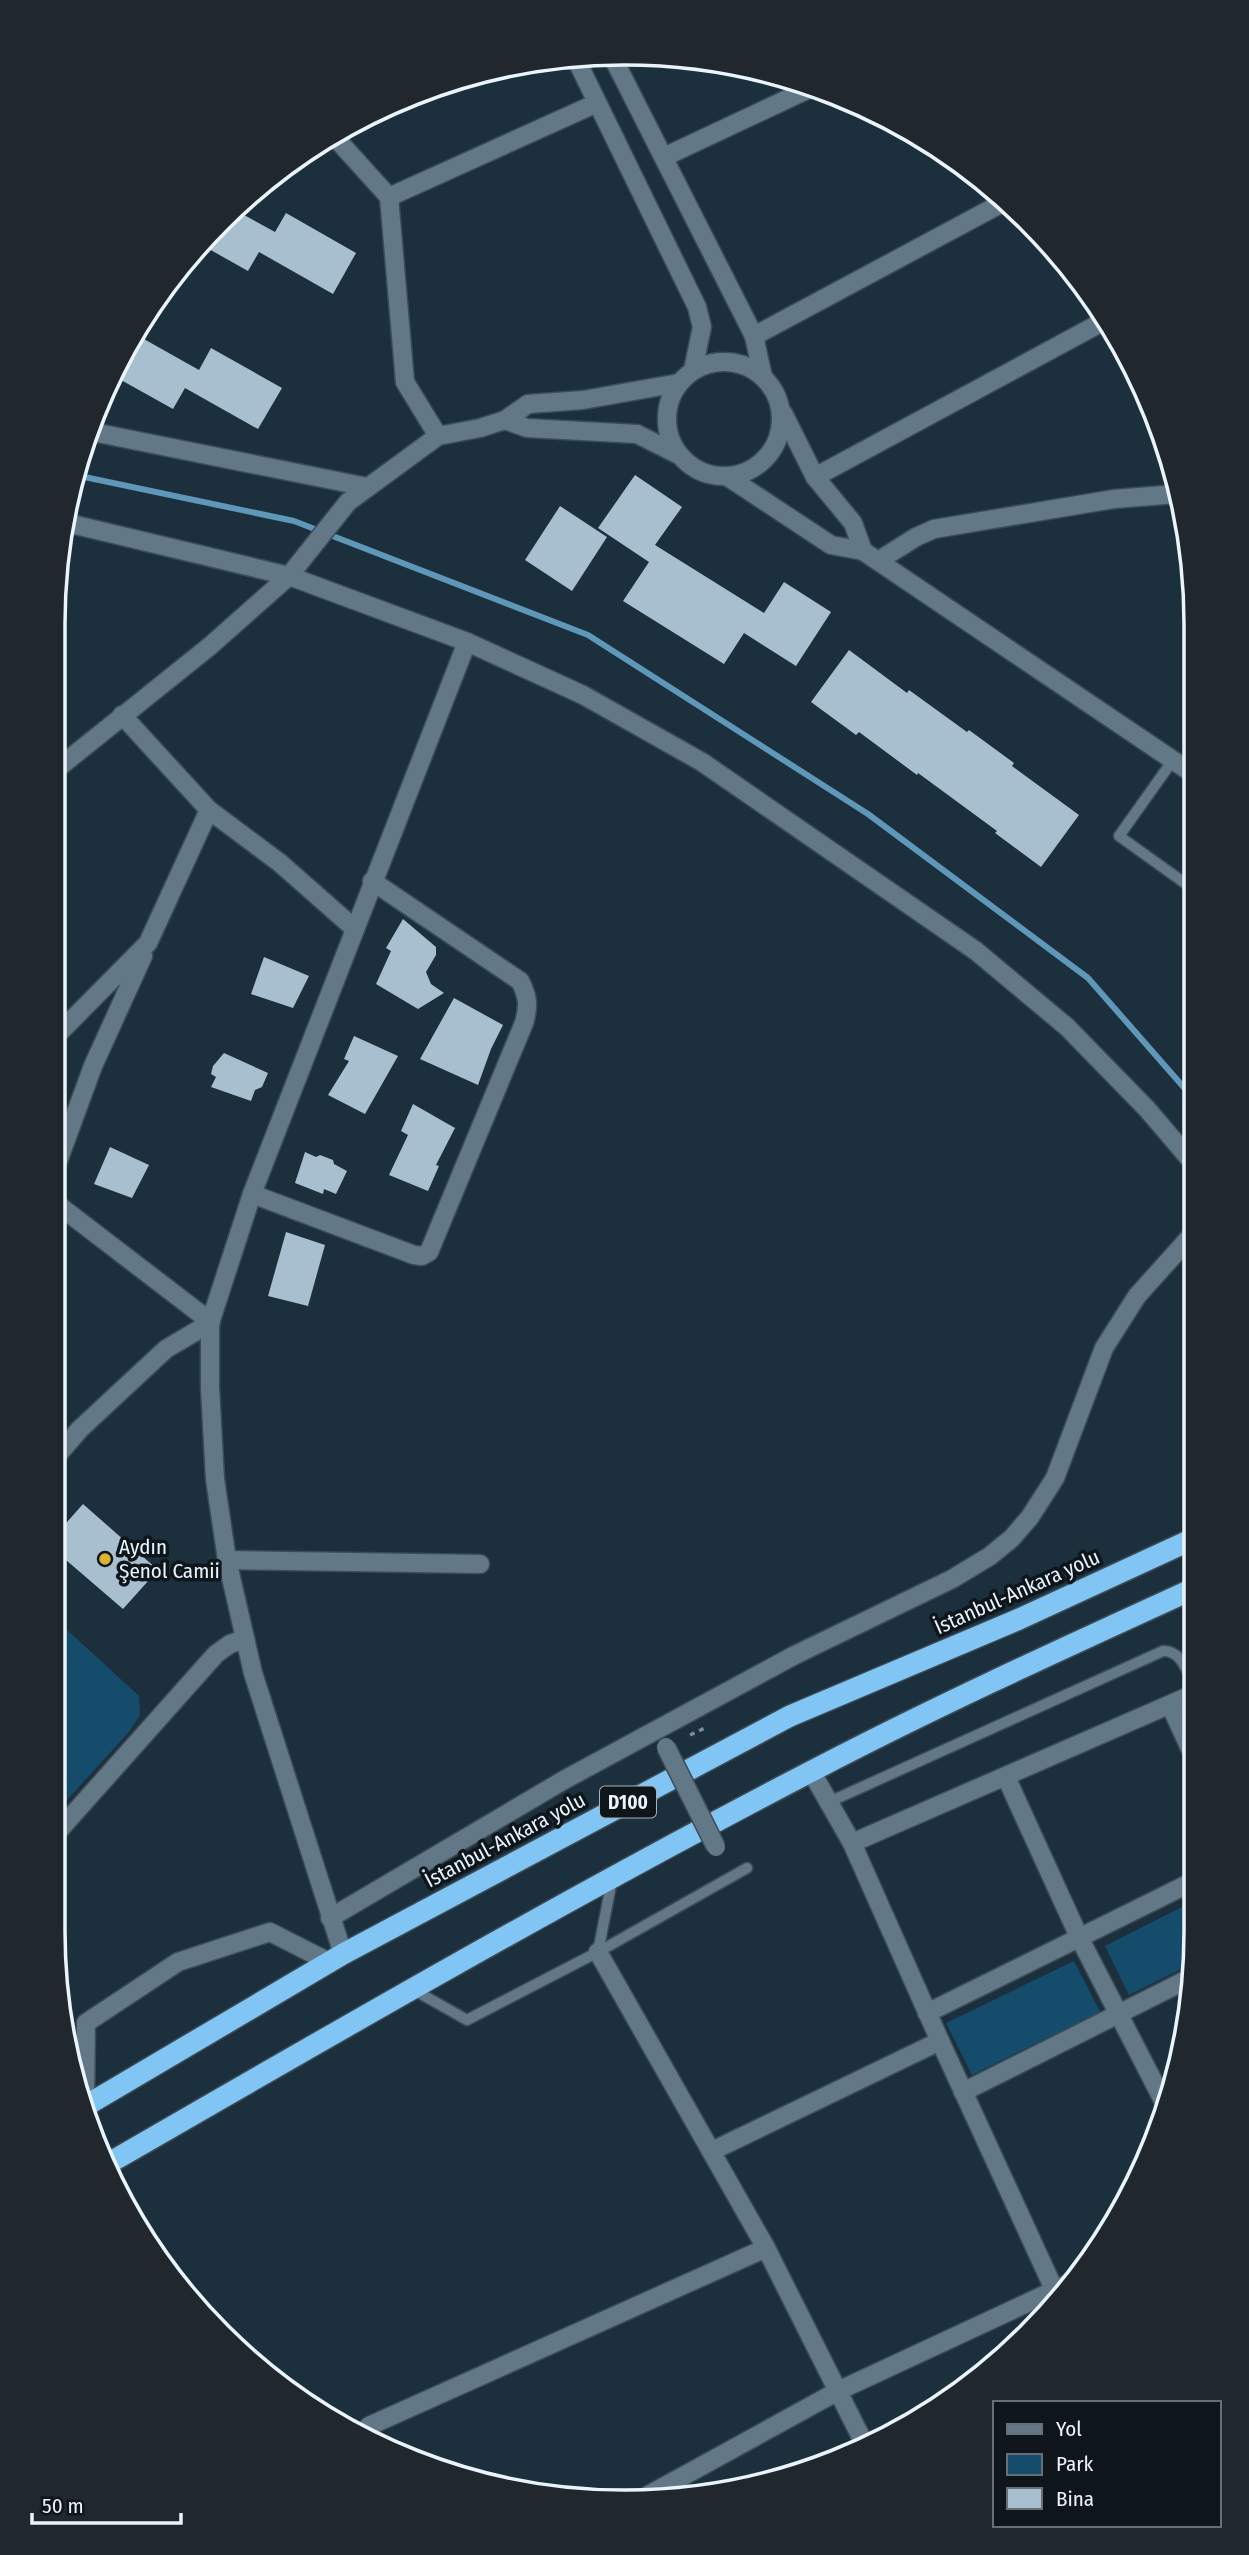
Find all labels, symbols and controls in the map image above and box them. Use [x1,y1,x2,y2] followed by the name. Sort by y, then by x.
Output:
[119,1534,220,1584] place label: Aydın Şenol Camii
[930,1544,1104,1640] street label: İstanbul-Ankara yolu
[97,1551,113,1567] marker: Aydın Şenol Camii
[600,1786,656,1818] road number: D100
[420,1787,590,1893] street label: İstanbul-Ankara yolu
[993,2401,1221,2527] legend
[1056,2416,1082,2442] text: Yol
[1056,2451,1094,2477] text: Park
[32,2482,180,2526] scale bar
[1056,2486,1094,2512] text: Bina
[42,2493,84,2519] text: 50 m

